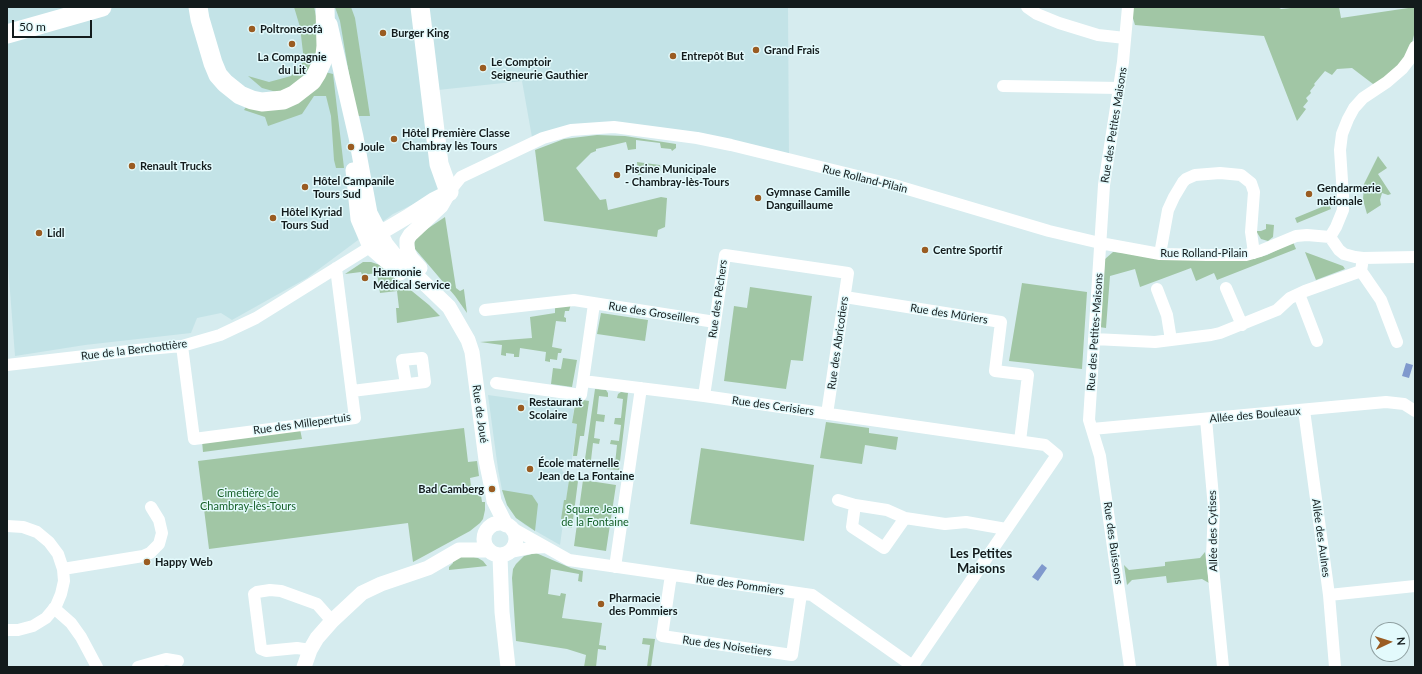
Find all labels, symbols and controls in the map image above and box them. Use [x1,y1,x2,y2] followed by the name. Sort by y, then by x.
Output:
[14,12,94,38] scale bar
[19,19,46,34] text: 50 m
[260,22,323,36] place label: Poltronesofà
[247,24,257,34] marker: Poltronesofà
[391,26,449,40] place label: Burger King
[378,28,388,38] marker: Burger King
[287,39,297,49] marker: La Compagnie du Lit
[764,43,820,57] place label: Grand Frais
[751,45,761,55] marker: Grand Frais
[681,49,744,63] place label: Entrepôt But
[257,50,327,76] place label: La Compagnie du Lit
[668,51,678,61] marker: Entrepôt But
[491,55,588,81] place label: Le Comptoir Seigneurie Gauthier
[478,63,488,73] marker: Le Comptoir Seigneurie Gauthier
[1098,66,1130,184] street label: Rue des Petites Maisons
[402,126,510,152] place label: Hôtel Première Classe Chambray lès Tours
[389,134,399,144] marker: Hôtel Première Classe Chambray lès Tours
[359,140,385,154] place label: Joule
[346,142,356,152] marker: Joule
[140,159,212,173] place label: Renault Trucks
[127,161,137,171] marker: Renault Trucks
[625,162,729,188] place label: Piscine Municipale - Chambray-lès-Tours
[821,162,909,196] street label: Rue Rolland-Pilain
[612,170,622,180] marker: Piscine Municipale - Chambray-lès-Tours
[313,174,394,200] place label: Hôtel Campanile Tours Sud
[1317,181,1381,207] place label: Gendarmerie nationale
[300,182,310,192] marker: Hôtel Campanile Tours Sud
[766,185,850,211] place label: Gymnase Camille Danguillaume
[1304,189,1314,199] marker: Gendarmerie nationale
[753,193,763,203] marker: Gymnase Camille Danguillaume
[281,205,342,231] place label: Hôtel Kyriad Tours Sud
[268,213,278,223] marker: Hôtel Kyriad Tours Sud
[47,226,64,240] place label: Lidl
[34,228,44,238] marker: Lidl
[933,243,1002,257] place label: Centre Sportif
[920,245,930,255] marker: Centre Sportif
[1160,246,1248,260] street label: Rue Rolland-Pilain
[706,259,730,339] street label: Rue des Pêchers
[373,265,450,291] place label: Harmonie Médical Service
[1084,272,1106,392] street label: Rue des Petites-Maisons
[360,273,370,283] marker: Harmonie Médical Service
[825,296,851,390] street label: Rue des Abricotiers
[608,299,700,327] street label: Rue des Groseillers
[909,301,989,327] street label: Rue des Mûriers
[80,337,188,363] street label: Rue de la Berchottière
[469,384,491,444] street label: Rue de Joué
[731,394,815,418] street label: Rue des Cerisiers
[529,395,582,421] place label: Restaurant Scolaire
[516,403,526,413] marker: Restaurant Scolaire
[1209,404,1301,426] street label: Allée des Bouleaux
[252,411,352,437] street label: Rue des Millepertuis
[538,456,634,482] place label: École maternelle Jean de La Fontaine
[525,464,535,474] marker: École maternelle Jean de La Fontaine
[418,482,484,496] place label: Bad Camberg
[487,484,497,494] marker: Bad Camberg
[200,486,296,512] park label: Cimetière de Chambray-lès-Tours
[1206,490,1220,572] street label: Allée des Cytises
[1309,498,1333,578] street label: Allée des Aulnes
[1101,501,1125,585] street label: Rue des Buissons
[561,502,629,528] park label: Square Jean de la Fontaine
[950,546,1012,577] district label: Les Petites Maisons
[155,555,213,569] place label: Happy Web
[142,557,152,567] marker: Happy Web
[695,572,785,598] street label: Rue des Pommiers
[609,591,678,617] place label: Pharmacie des Pommiers
[596,599,606,609] marker: Pharmacie des Pommiers
[1370,622,1410,662] north arrow
[682,633,772,659] street label: Rue des Noisetiers
[1395,637,1408,646] text: N

